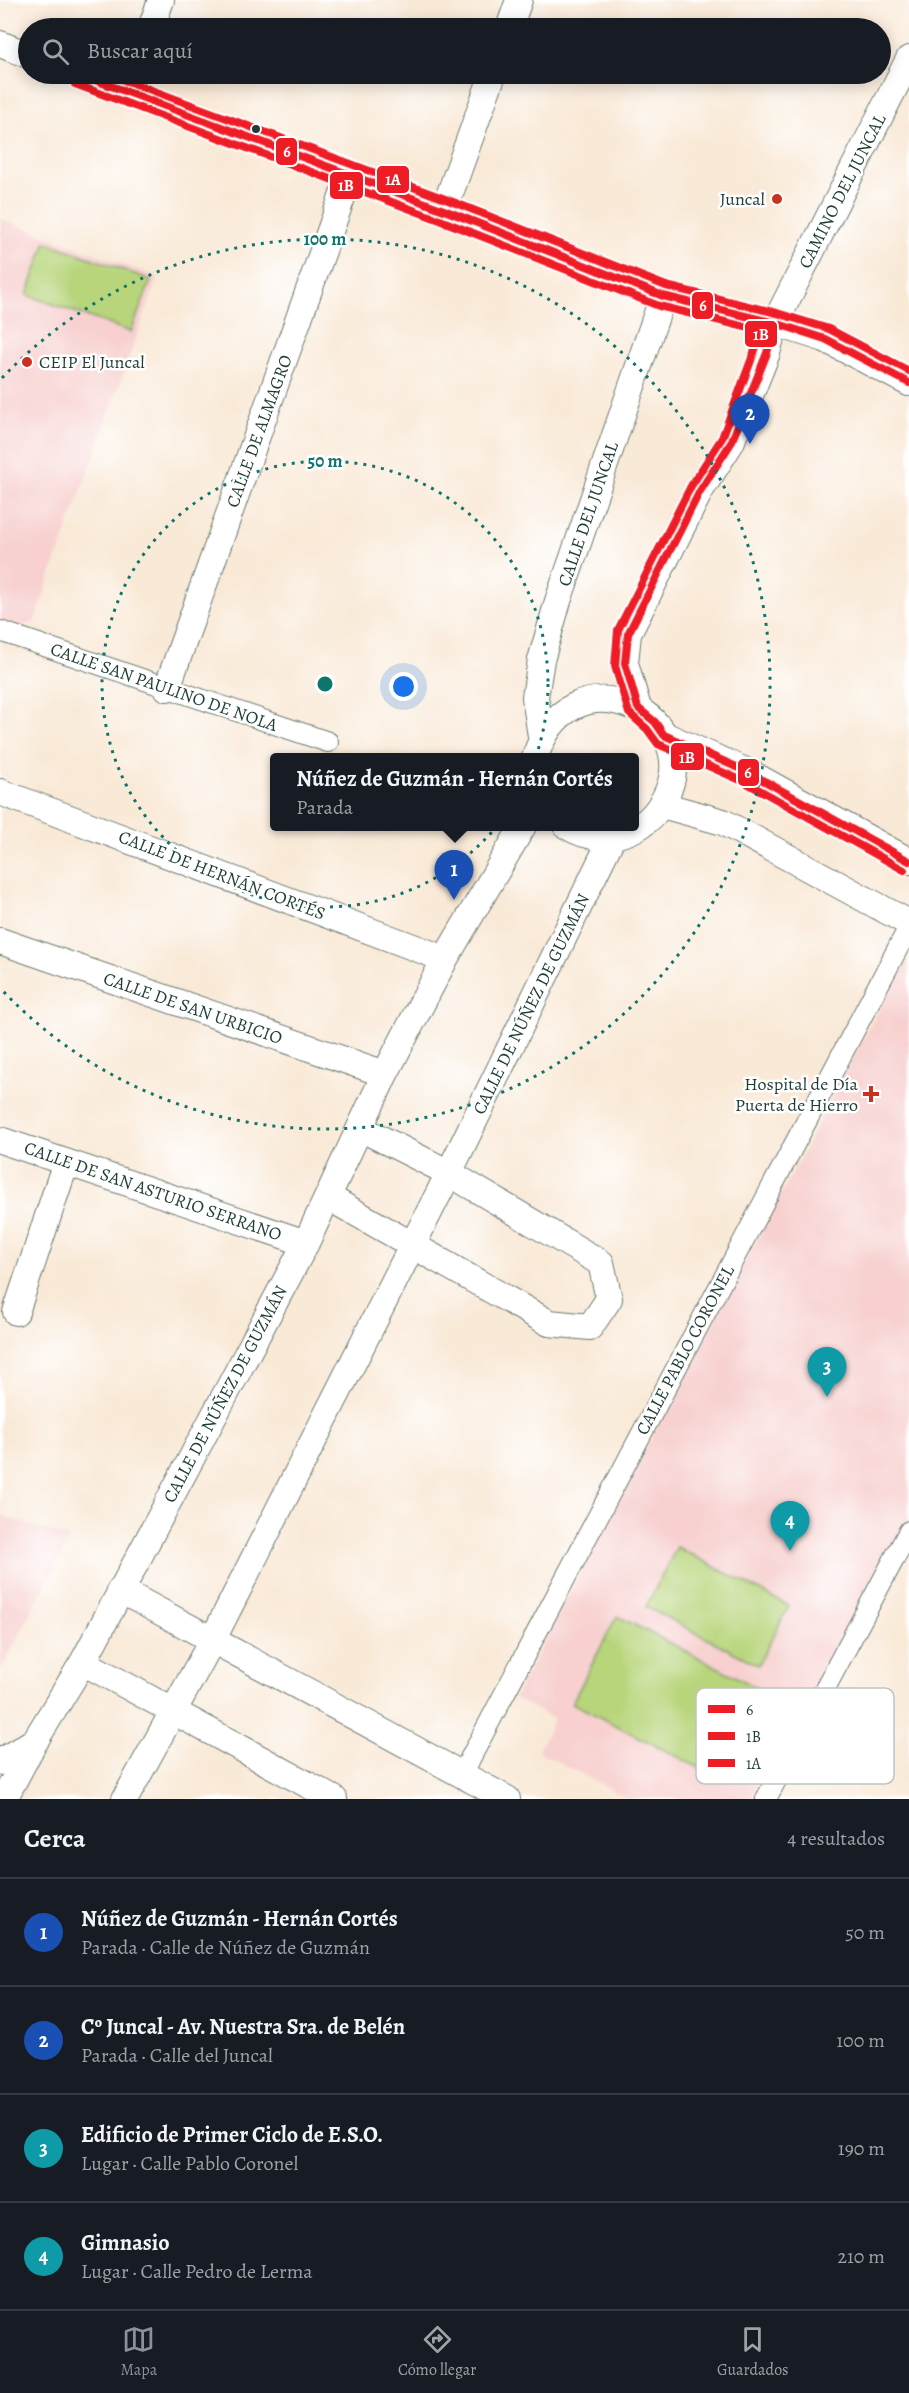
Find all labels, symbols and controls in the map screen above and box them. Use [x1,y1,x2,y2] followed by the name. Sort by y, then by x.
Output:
[18,18,891,84] search box
[39,35,72,68] icon: search
[87,36,193,66] text: Buscar aquí
[793,109,892,272] street label: CAMINO DEL JUNCAL
[250,123,262,135] unlabelled marker
[275,137,298,166] line badge: 6
[283,141,291,163] text: 6
[376,165,410,194] line badge: 1A
[385,169,402,191] text: 1A
[329,171,364,200] line badge: 1B
[338,175,354,197] text: 1B
[720,187,766,211] place label: Juncal
[770,192,784,206] marker: Juncal
[304,227,346,251] text: 100 m
[691,291,714,320] line badge: 6
[699,295,707,317] text: 6
[744,320,778,348] line badge: 1B
[753,324,769,346] text: 1B
[39,350,145,374] place label: CEIP El Juncal
[220,351,298,511] street label: CALLE DE ALMAGRO
[20,355,34,369] marker: CEIP El Juncal
[730,394,770,444] pin: 2
[552,438,624,590] street label: CALLE DEL JUNCAL
[308,449,342,473] text: 50 m
[47,637,281,737] street label: CALLE SAN PAULINO DE NOLA
[389,672,418,701] your location
[315,674,335,694] centre of rings
[670,742,705,771] line badge: 1B
[679,747,695,769] text: 1B
[270,753,639,831] popup
[737,758,760,787] line badge: 6
[744,762,752,784] text: 6
[296,764,613,794] text: Núñez de Guzmán - Hernán Cortés
[296,794,353,821] text: Parada
[115,824,329,926] street label: CALLE DE HERNÁN CORTÉS
[434,850,474,900] pin: 1
[467,889,595,1118] street label: CALLE DE NÚÑEZ DE GUZMÁN
[100,966,286,1050] street label: CALLE DE SAN URBICIO
[735,1072,859,1117] place label: Hospital de Día Puerta de Hierro
[862,1085,880,1103] marker: Hospital de Día Puerta de Hierro
[21,1136,285,1246] street label: CALLE DE SAN ASTURIO SERRANO
[630,1260,740,1439] street label: CALLE PABLO CORONEL
[157,1281,293,1507] street label: CALLE DE NÚÑEZ DE GUZMÁN
[808,1348,846,1397] pin: 3
[770,1502,810,1551] pin: 4
[696,1688,894,1784] legend
[746,1699,753,1721] text: 6
[746,1726,761,1748] text: 1B
[746,1753,761,1775] text: 1A
[24,1821,86,1856] text: Cerca
[787,1825,885,1852] text: 4 resultados
[81,1904,398,1934] text: Núñez de Guzmán - Hernán Cortés
[40,1919,47,1946] text: 1
[845,1919,885,1946] text: 50 m
[81,1934,370,1961] text: Parada · Calle de Núñez de Guzmán
[81,2012,405,2042] text: Cº Juncal - Av. Nuestra Sra. de Belén
[39,2027,48,2054] text: 2
[836,2027,885,2054] text: 100 m
[81,2042,273,2069] text: Parada · Calle del Juncal
[81,2120,383,2150] text: Edificio de Primer Ciclo de E.S.O.
[39,2135,48,2162] text: 3
[838,2135,885,2162] text: 190 m
[81,2150,298,2177] text: Lugar · Calle Pablo Coronel
[81,2228,170,2258] text: Gimnasio
[39,2243,48,2270] text: 4
[837,2243,885,2270] text: 210 m
[81,2258,313,2285] text: Lugar · Calle Pedro de Lerma
[120,2323,157,2381] tab: Mapa
[398,2323,476,2381] tab: Cómo llegar
[717,2323,789,2381] tab: Guardados

